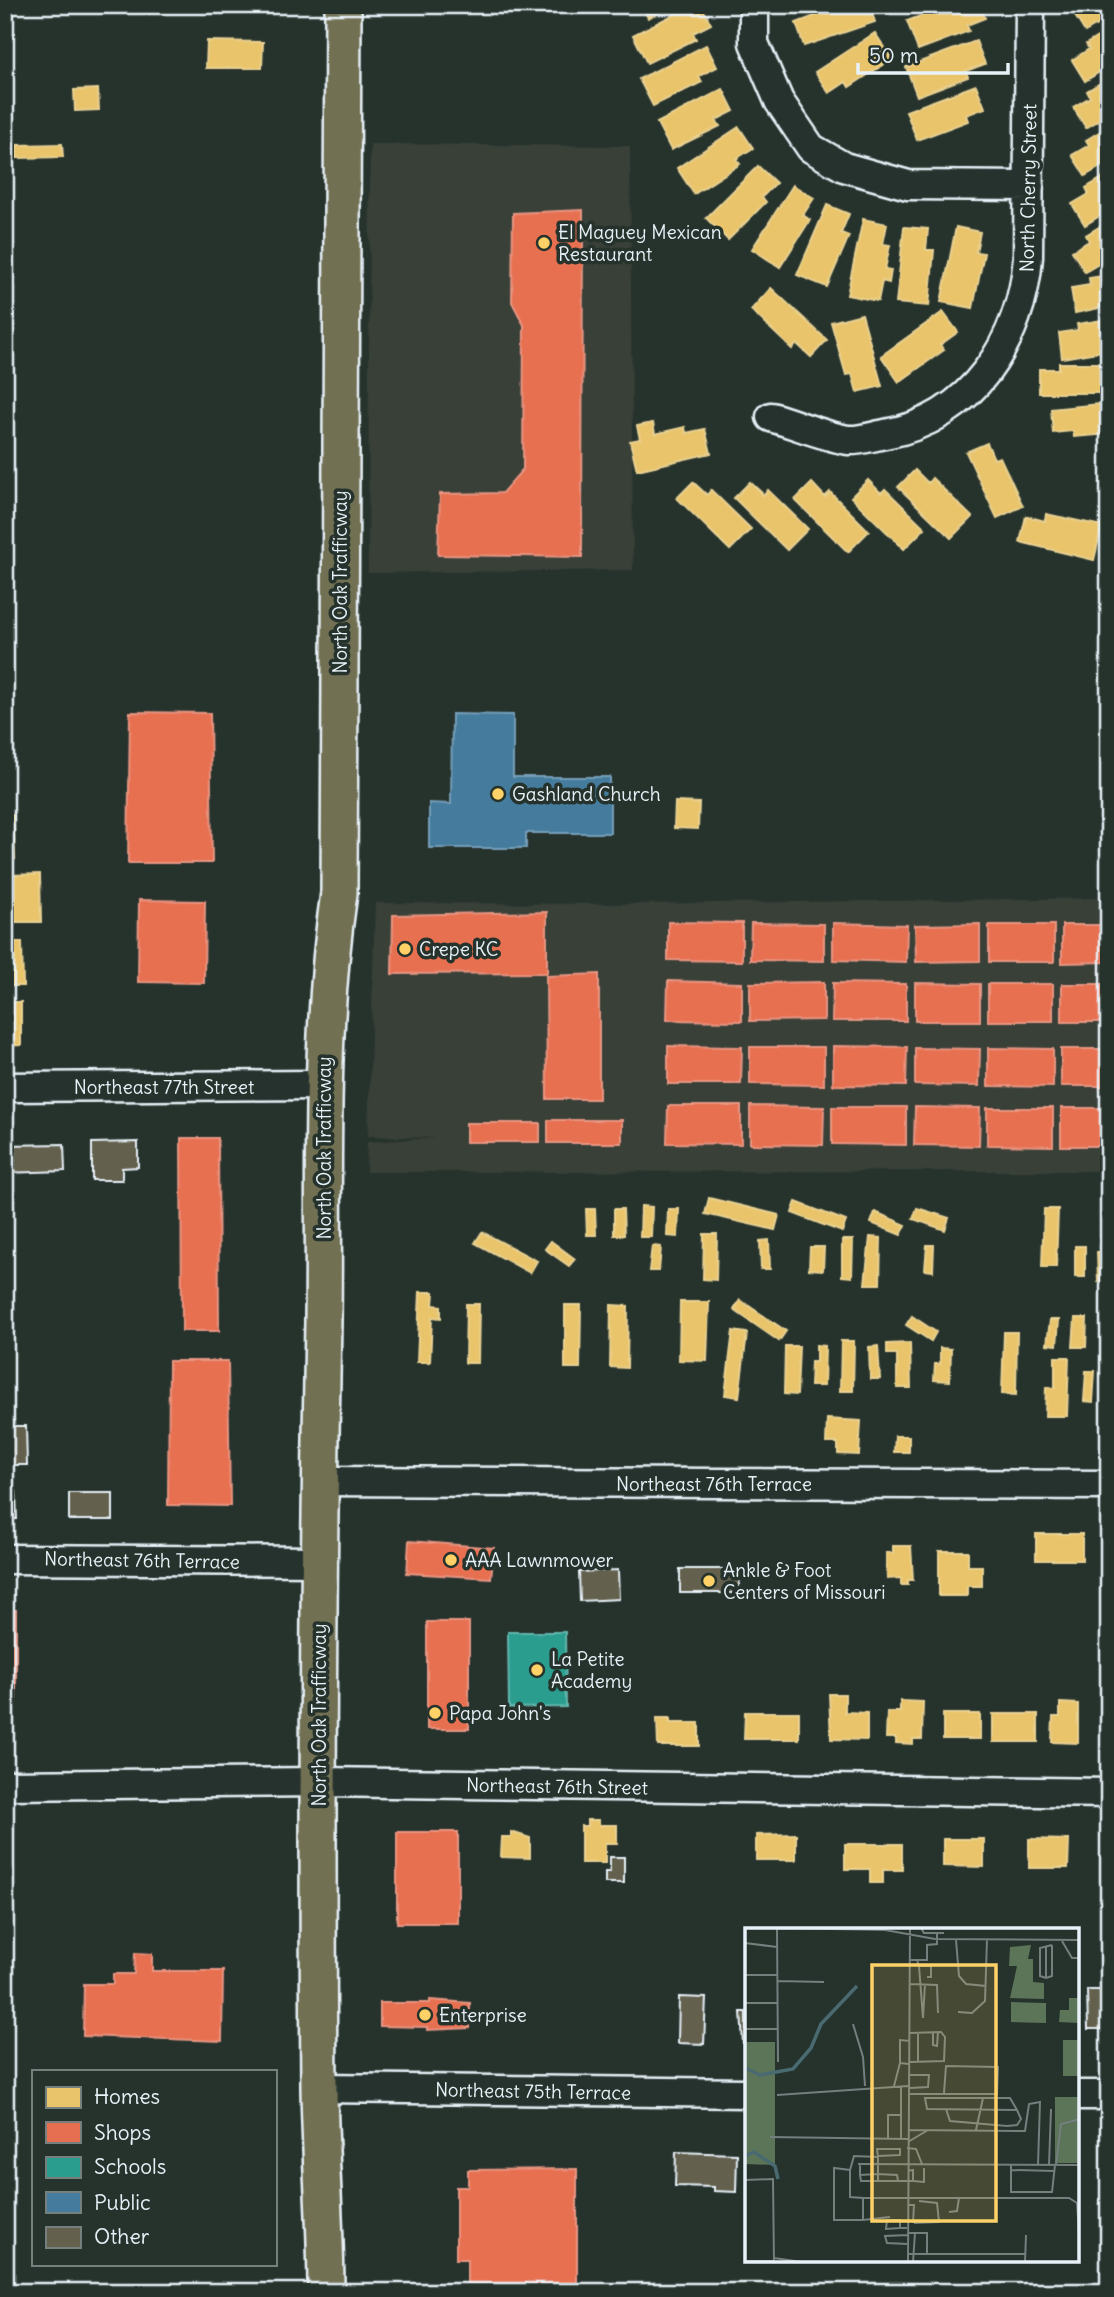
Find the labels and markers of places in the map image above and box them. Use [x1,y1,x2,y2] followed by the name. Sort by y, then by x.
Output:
[558,220,722,266] place label: El Maguey Mexican Restaurant
[536,235,552,251] marker: El Maguey Mexican Restaurant
[512,782,661,806] place label: Gashland Church
[490,786,506,802] marker: Gashland Church
[419,937,498,961] place label: Crepe KC
[397,941,413,957] marker: Crepe KC
[465,1548,614,1572] place label: AAA Lawnmower
[443,1552,459,1568] marker: AAA Lawnmower
[723,1558,885,1604] place label: Ankle & Foot Centers of Missouri
[701,1573,717,1589] marker: Ankle & Foot Centers of Missouri
[551,1647,632,1693] place label: La Petite Academy
[529,1662,545,1678] marker: La Petite Academy
[449,1701,551,1725] place label: Papa John's
[427,1705,443,1721] marker: Papa John's
[439,2003,527,2027] place label: Enterprise
[417,2007,433,2023] marker: Enterprise

